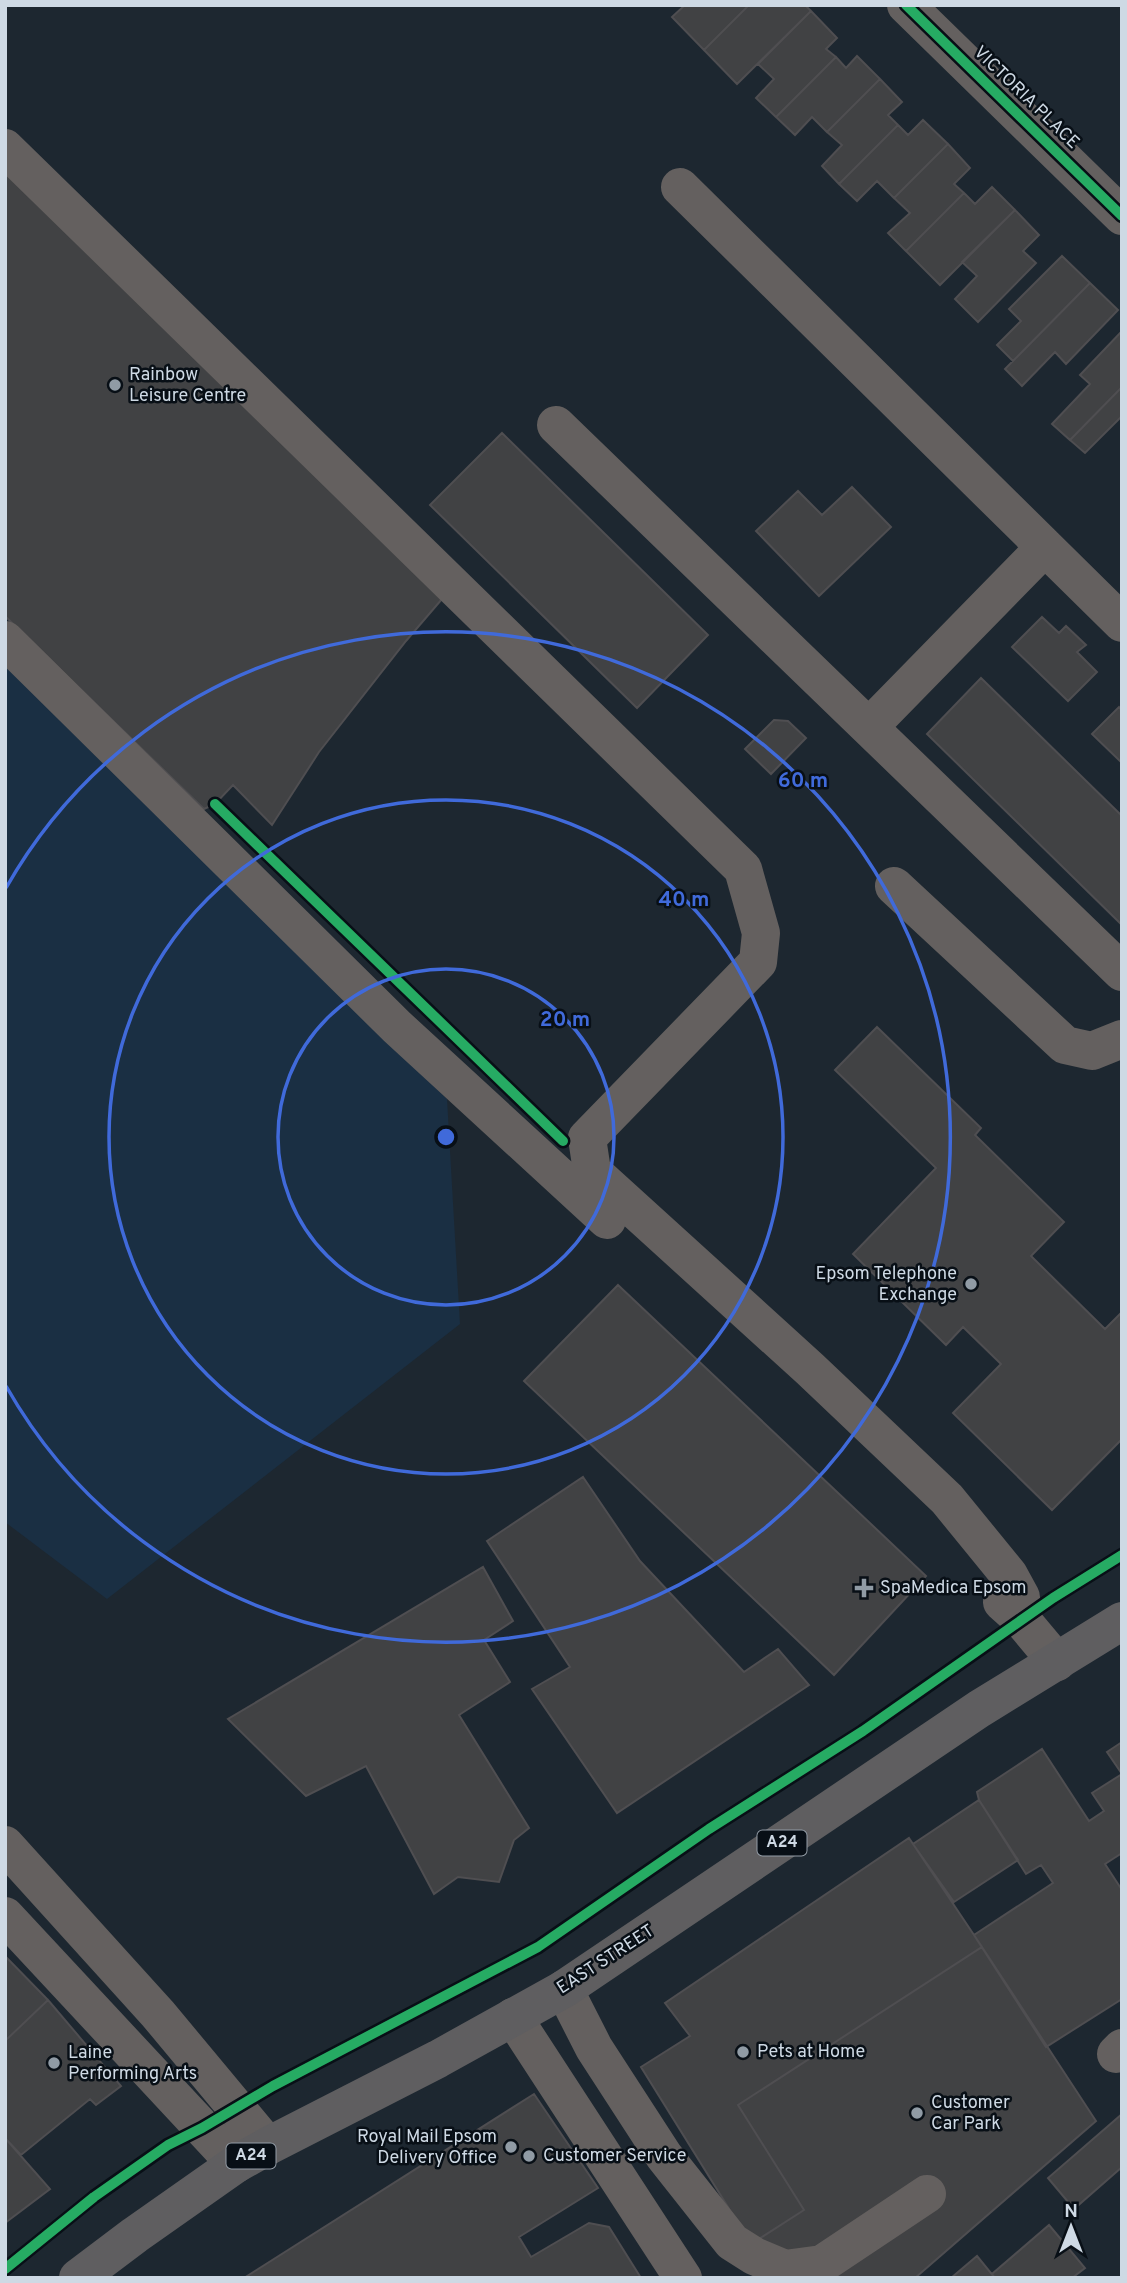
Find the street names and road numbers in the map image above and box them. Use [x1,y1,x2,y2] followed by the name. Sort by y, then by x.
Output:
[968,41,1084,155] street label: VICTORIA PLACE
[758,1830,806,1856] road number: A24
[553,1920,659,2000] street label: EAST STREET
[226,2144,276,2168] road number: A24

